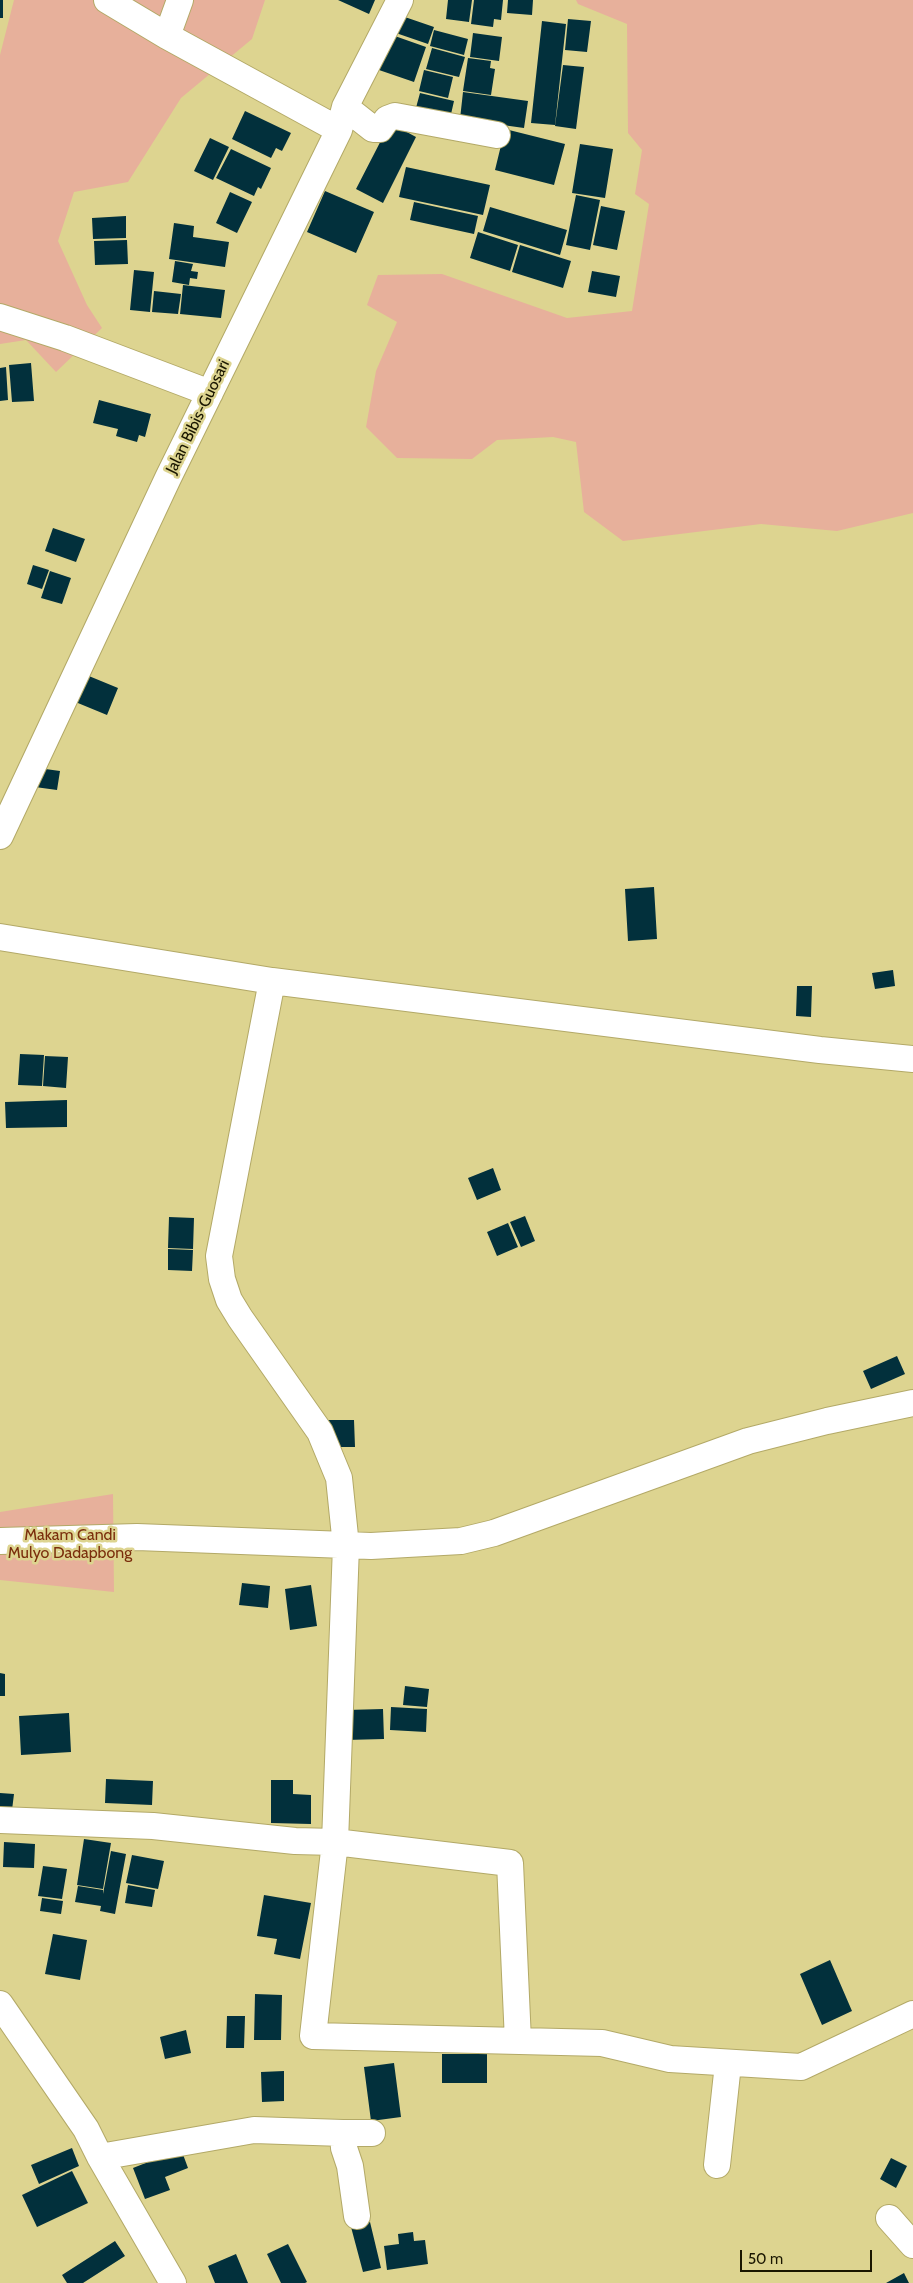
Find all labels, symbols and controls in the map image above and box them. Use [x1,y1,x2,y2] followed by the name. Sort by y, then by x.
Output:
[162,357,234,477] street label: Jalan Bibis-Guosari
[8,1525,132,1563] park label: Makam Candi Mulyo Dadapbong
[743,2240,876,2272] scale bar
[748,2250,783,2268] text: 50 m

